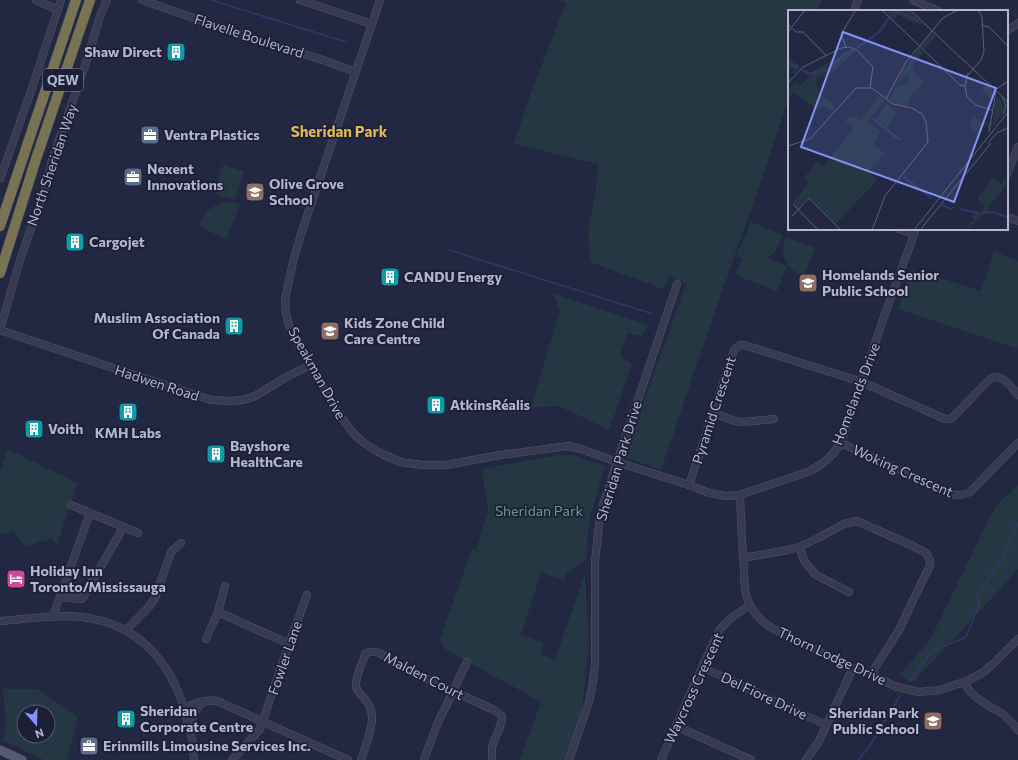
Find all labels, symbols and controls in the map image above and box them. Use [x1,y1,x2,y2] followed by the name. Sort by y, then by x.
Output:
[192,10,306,61] street label: Flavelle Boulevard
[788,10,1008,230] inset map
[165,41,187,63] building icon: Shaw Direct
[84,43,162,60] place label: Shaw Direct
[43,69,83,91] road number: QEW
[23,102,80,228] street label: North Sheridan Way
[291,122,388,140] district label: Sheridan Park
[139,124,161,146] office icon: Ventra Plastics
[164,126,260,143] place label: Ventra Plastics
[147,160,224,193] place label: Nexent Innovations
[122,166,144,188] office icon: Nexent Innovations
[269,175,344,208] place label: Olive Grove School
[244,181,266,203] school or university icon: Olive Grove School
[64,231,86,253] building icon: Cargojet
[89,233,145,250] place label: Cargojet
[379,266,401,288] building icon: CANDU Energy
[822,266,939,299] place label: Homelands Senior Public School
[404,268,503,285] place label: CANDU Energy
[797,272,819,294] school or university icon: Homelands Senior Public School
[94,309,220,342] place label: Muslim Association Of Canada
[344,314,445,347] place label: Kids Zone Child Care Centre
[223,315,245,337] building icon: Muslim Association Of Canada
[319,320,341,342] school or university icon: Kids Zone Child Care Centre
[285,324,350,422] street label: Speakman Drive
[828,340,883,447] street label: Homelands Drive
[688,354,739,466] street label: Pyramid Crescent
[113,361,201,404] street label: Hadwen Road
[425,394,447,416] building icon: AtkinsRéalis
[450,396,531,413] place label: AtkinsRéalis
[592,399,645,523] street label: Sheridan Park Drive
[117,401,139,423] building icon: KMH Labs
[23,418,45,440] building icon: Voith
[48,420,83,437] place label: Voith
[95,424,162,441] place label: KMH Labs
[230,437,303,470] place label: Bayshore HealthCare
[850,441,956,500] street label: Woking Crescent
[205,443,227,465] building icon: Bayshore HealthCare
[495,502,584,519] park label: Sheridan Park
[30,562,166,595] place label: Holiday Inn Toronto/Mississauga
[5,568,27,590] hotel icon: Holiday Inn Toronto/Mississauga
[264,619,305,697] street label: Fowler Lane
[775,623,889,688] street label: Thorn Lodge Drive
[660,629,727,746] street label: Waycross Crescent
[381,648,467,703] street label: Malden Court
[718,668,810,723] street label: Del Fiore Drive
[140,702,253,735] place label: Sheridan Corporate Centre
[16,704,56,744] north arrow
[829,704,919,737] place label: Sheridan Park Public School
[115,708,137,730] building icon: Sheridan Corporate Centre
[922,710,944,732] school or university icon: Sheridan Park Public School
[33,726,46,741] text: N
[78,735,100,757] office icon: Erinmills Limousine Services Inc.
[103,737,311,754] place label: Erinmills Limousine Services Inc.

